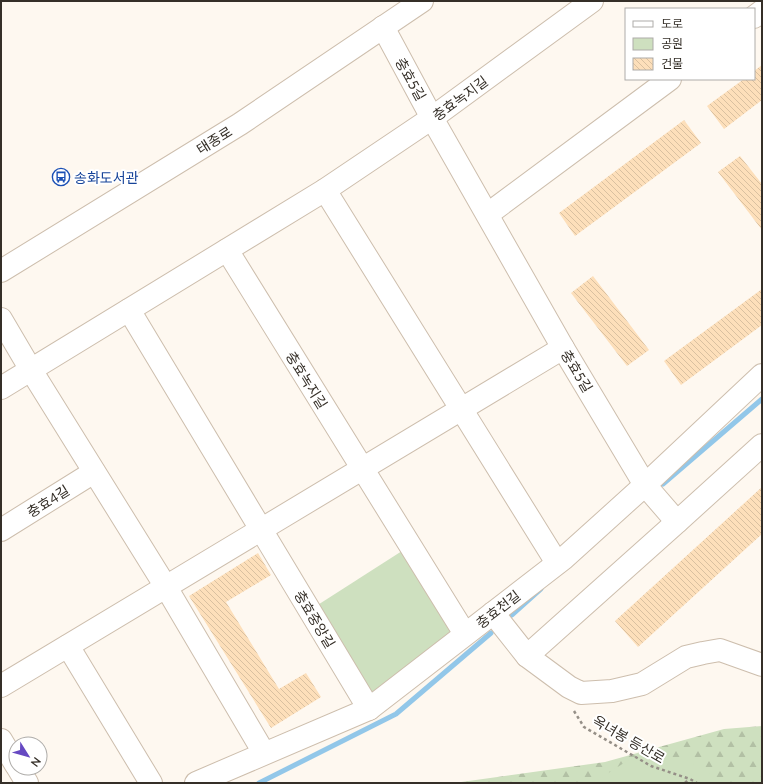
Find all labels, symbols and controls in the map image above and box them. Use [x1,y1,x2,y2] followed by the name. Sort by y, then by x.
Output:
[625,8,755,80] legend
[661,16,683,31] text: 도로
[661,36,683,51] text: 공원
[392,54,430,104] street label: 충효5길
[661,56,683,71] text: 건물
[429,72,491,124] street label: 충효녹지길
[193,122,235,157] street label: 태종로
[51,167,71,187] bus stop icon: 송화도서관
[74,169,139,186] place label: 송화도서관
[558,347,596,395] street label: 충효5길
[283,348,331,412] street label: 충효녹지길
[24,481,72,521] street label: 충효4길
[472,586,524,632] street label: 충효천길
[291,587,339,651] street label: 충효중앙길
[590,711,668,767] street label: 옥녀봉 등산로
[8,736,48,776] north arrow
[29,755,44,770] text: N

